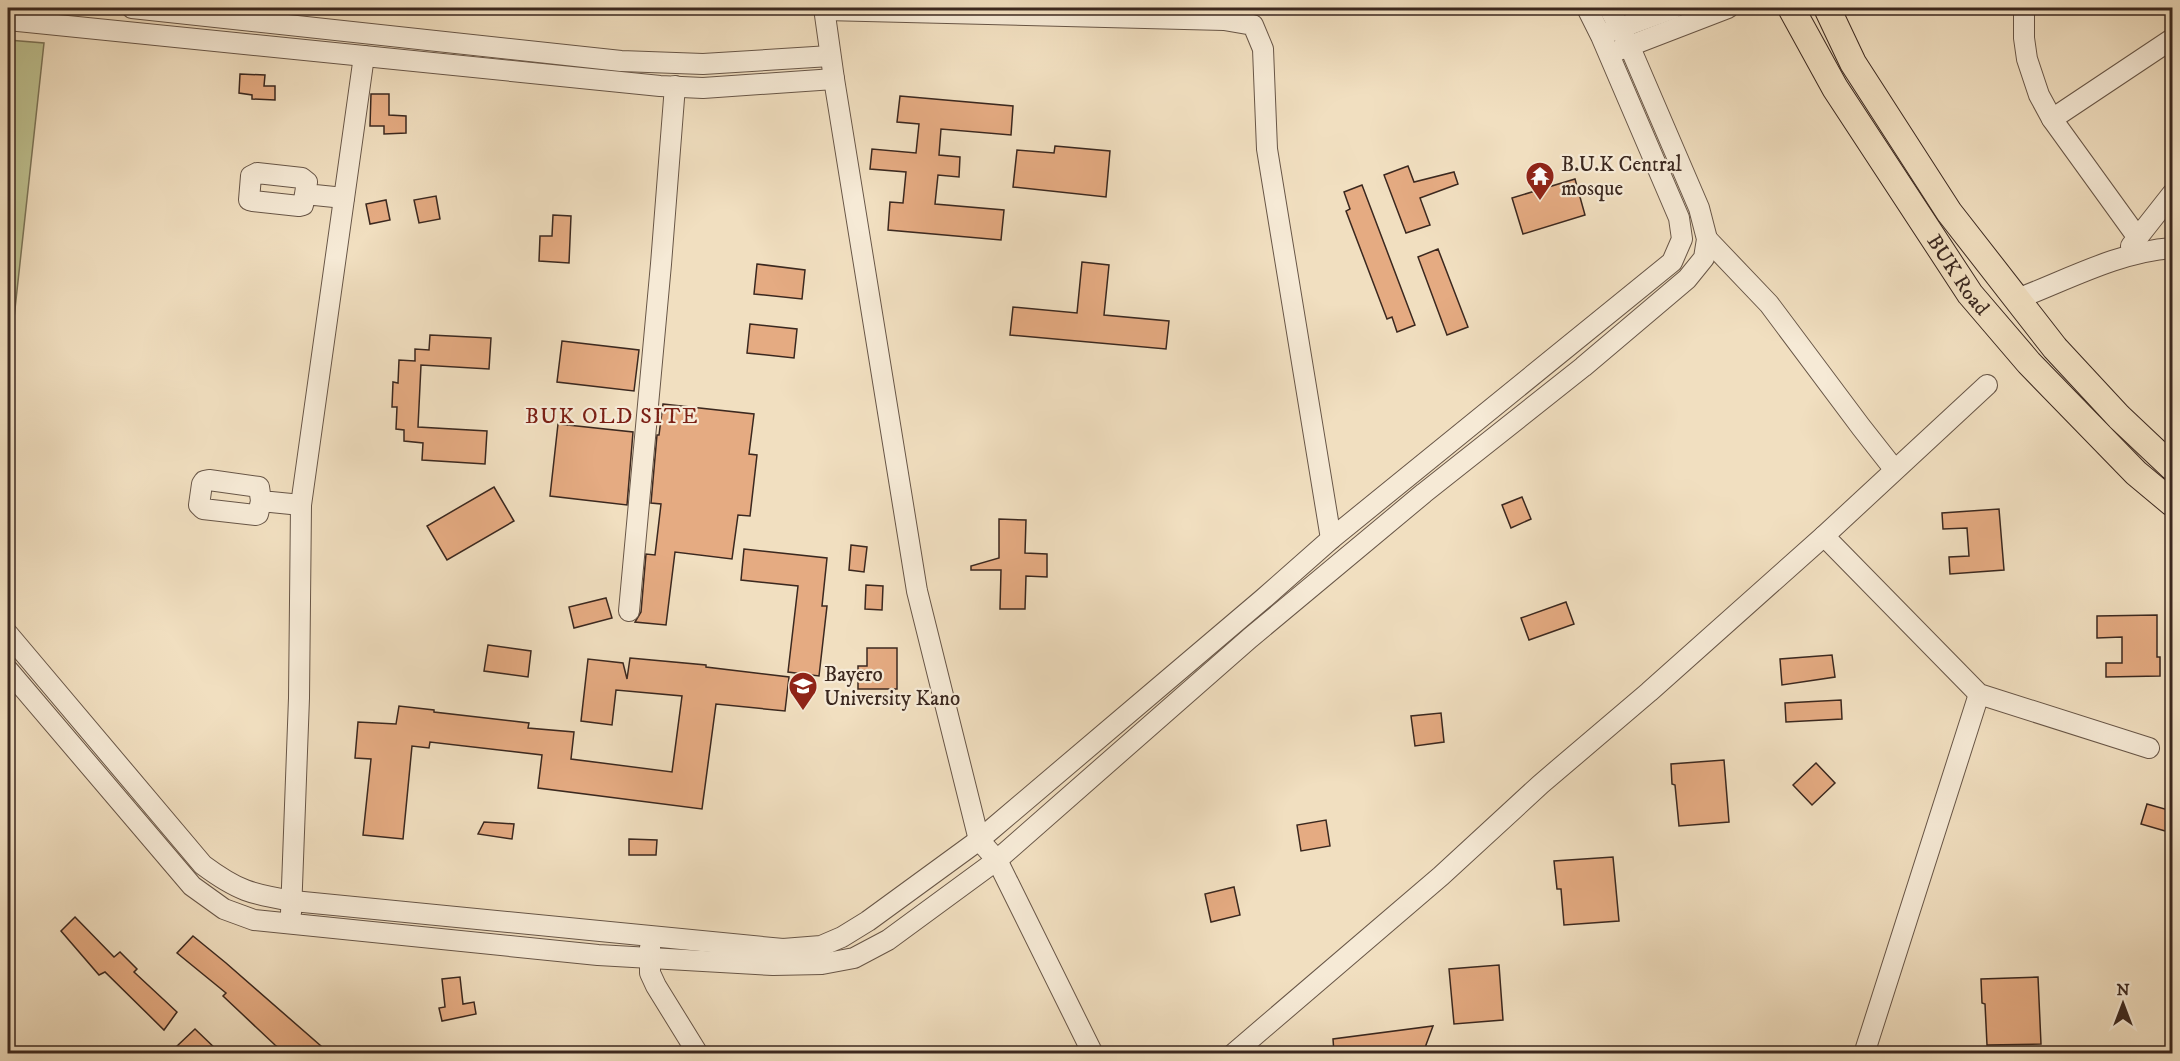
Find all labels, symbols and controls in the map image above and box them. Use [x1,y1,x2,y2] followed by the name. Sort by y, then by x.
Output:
[1561,152,1683,202] place label: B.U.K Central mosque
[1524,160,1556,202] temple icon: B.U.K Central mosque
[1921,230,1995,321] street label: BUK Road
[525,403,699,430] district label: BUK OLD SITE
[824,662,960,712] place label: Bayero University Kano
[787,670,819,712] school or university icon: Bayero University Kano
[2093,974,2153,1034] north arrow
[2116,980,2130,1000] text: N

